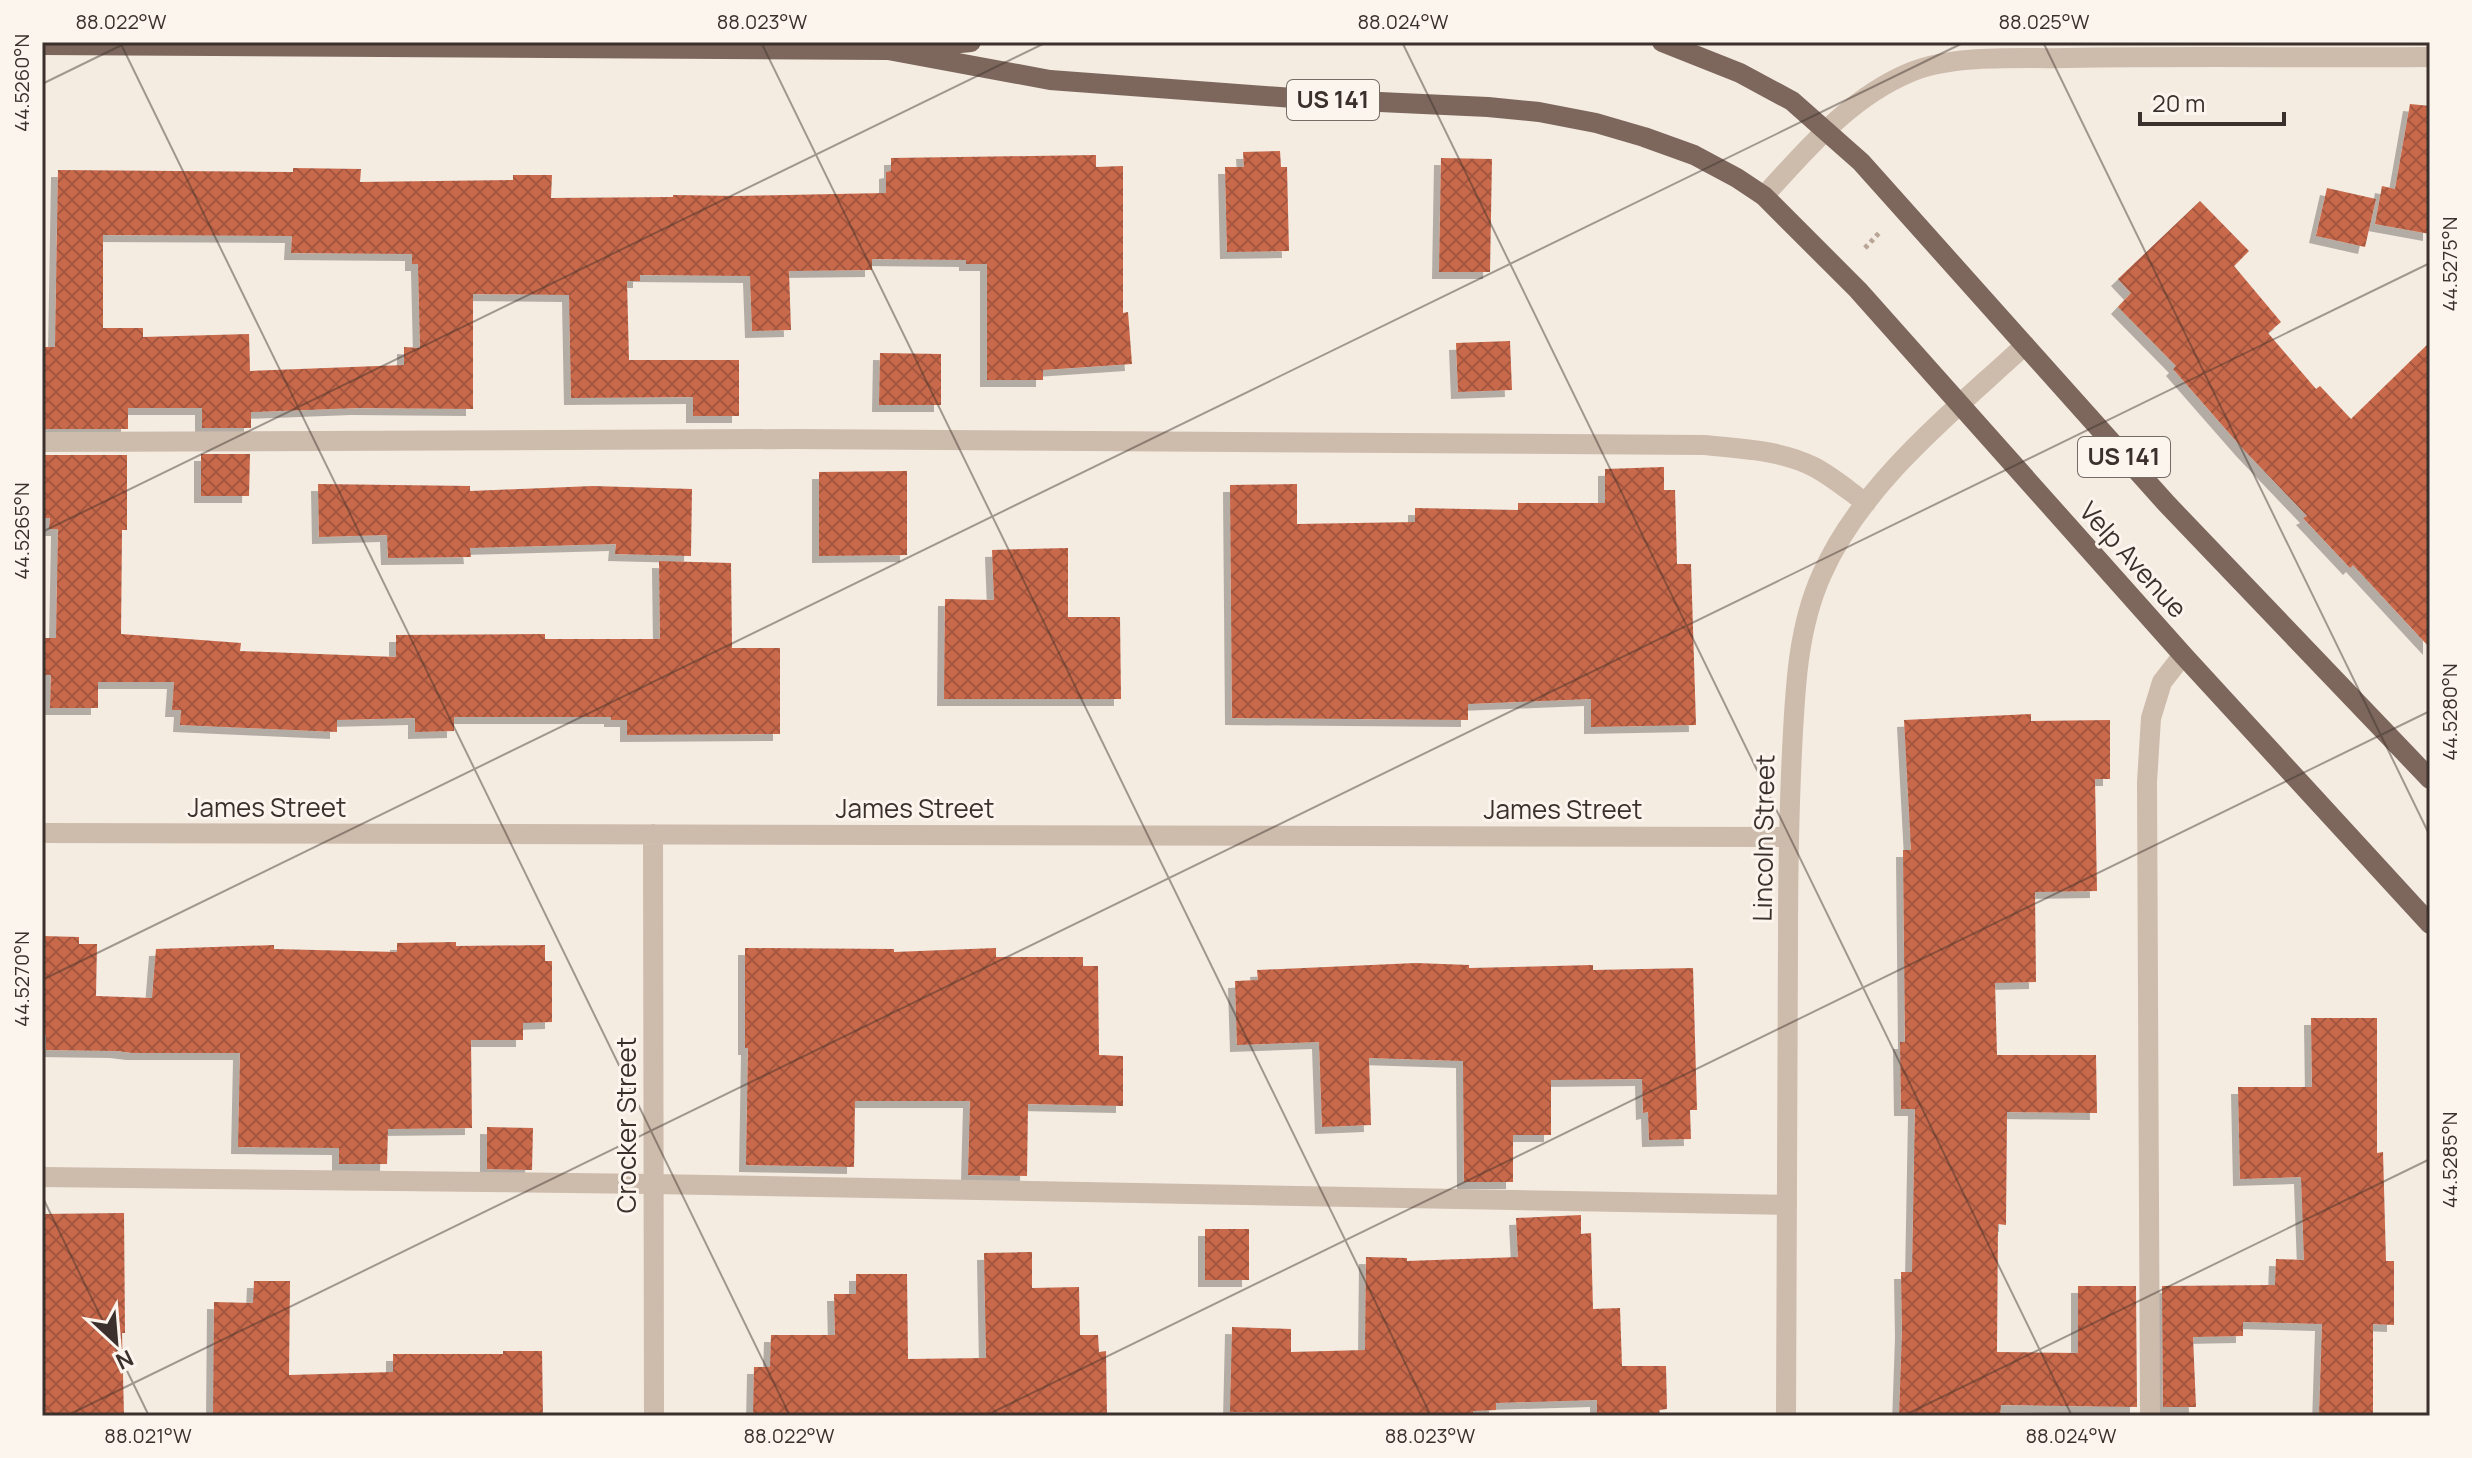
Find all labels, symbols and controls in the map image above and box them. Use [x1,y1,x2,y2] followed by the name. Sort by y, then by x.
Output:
[76,8,167,35] text: 88.022°W
[717,8,808,35] text: 88.023°W
[1358,8,1449,35] text: 88.024°W
[1998,8,2090,35] text: 88.025°W
[8,34,35,132] text: 44.5260°N
[2140,76,2284,126] scale bar
[1287,80,1379,120] road number: US 141
[2152,86,2205,119] text: 20 m
[2436,216,2463,312] text: 44.5275°N
[2078,437,2170,477] road number: US 141
[8,482,35,580] text: 44.5265°N
[2072,493,2196,625] street label: Velp Avenue
[2436,663,2463,761] text: 44.5280°N
[1744,754,1782,922] street label: Lincoln Street
[188,789,346,825] street label: James Street
[836,790,994,826] street label: James Street
[1484,791,1642,827] street label: James Street
[8,931,35,1027] text: 44.5270°N
[608,1037,644,1213] street label: Crocker Street
[2436,1112,2463,1208] text: 44.5285°N
[76,1302,156,1382] north arrow
[111,1343,138,1377] text: N
[104,1422,192,1449] text: 88.021°W
[744,1422,835,1449] text: 88.022°W
[1385,1422,1476,1449] text: 88.023°W
[2026,1422,2117,1449] text: 88.024°W

